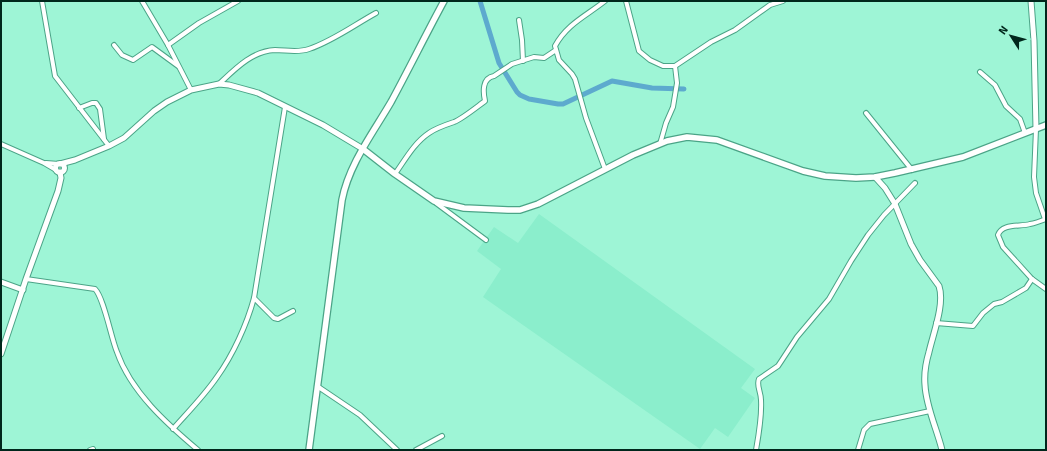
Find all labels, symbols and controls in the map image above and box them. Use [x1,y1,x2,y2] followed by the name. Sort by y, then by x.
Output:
[991,16,1031,56] north arrow
[996,23,1011,37] text: N

